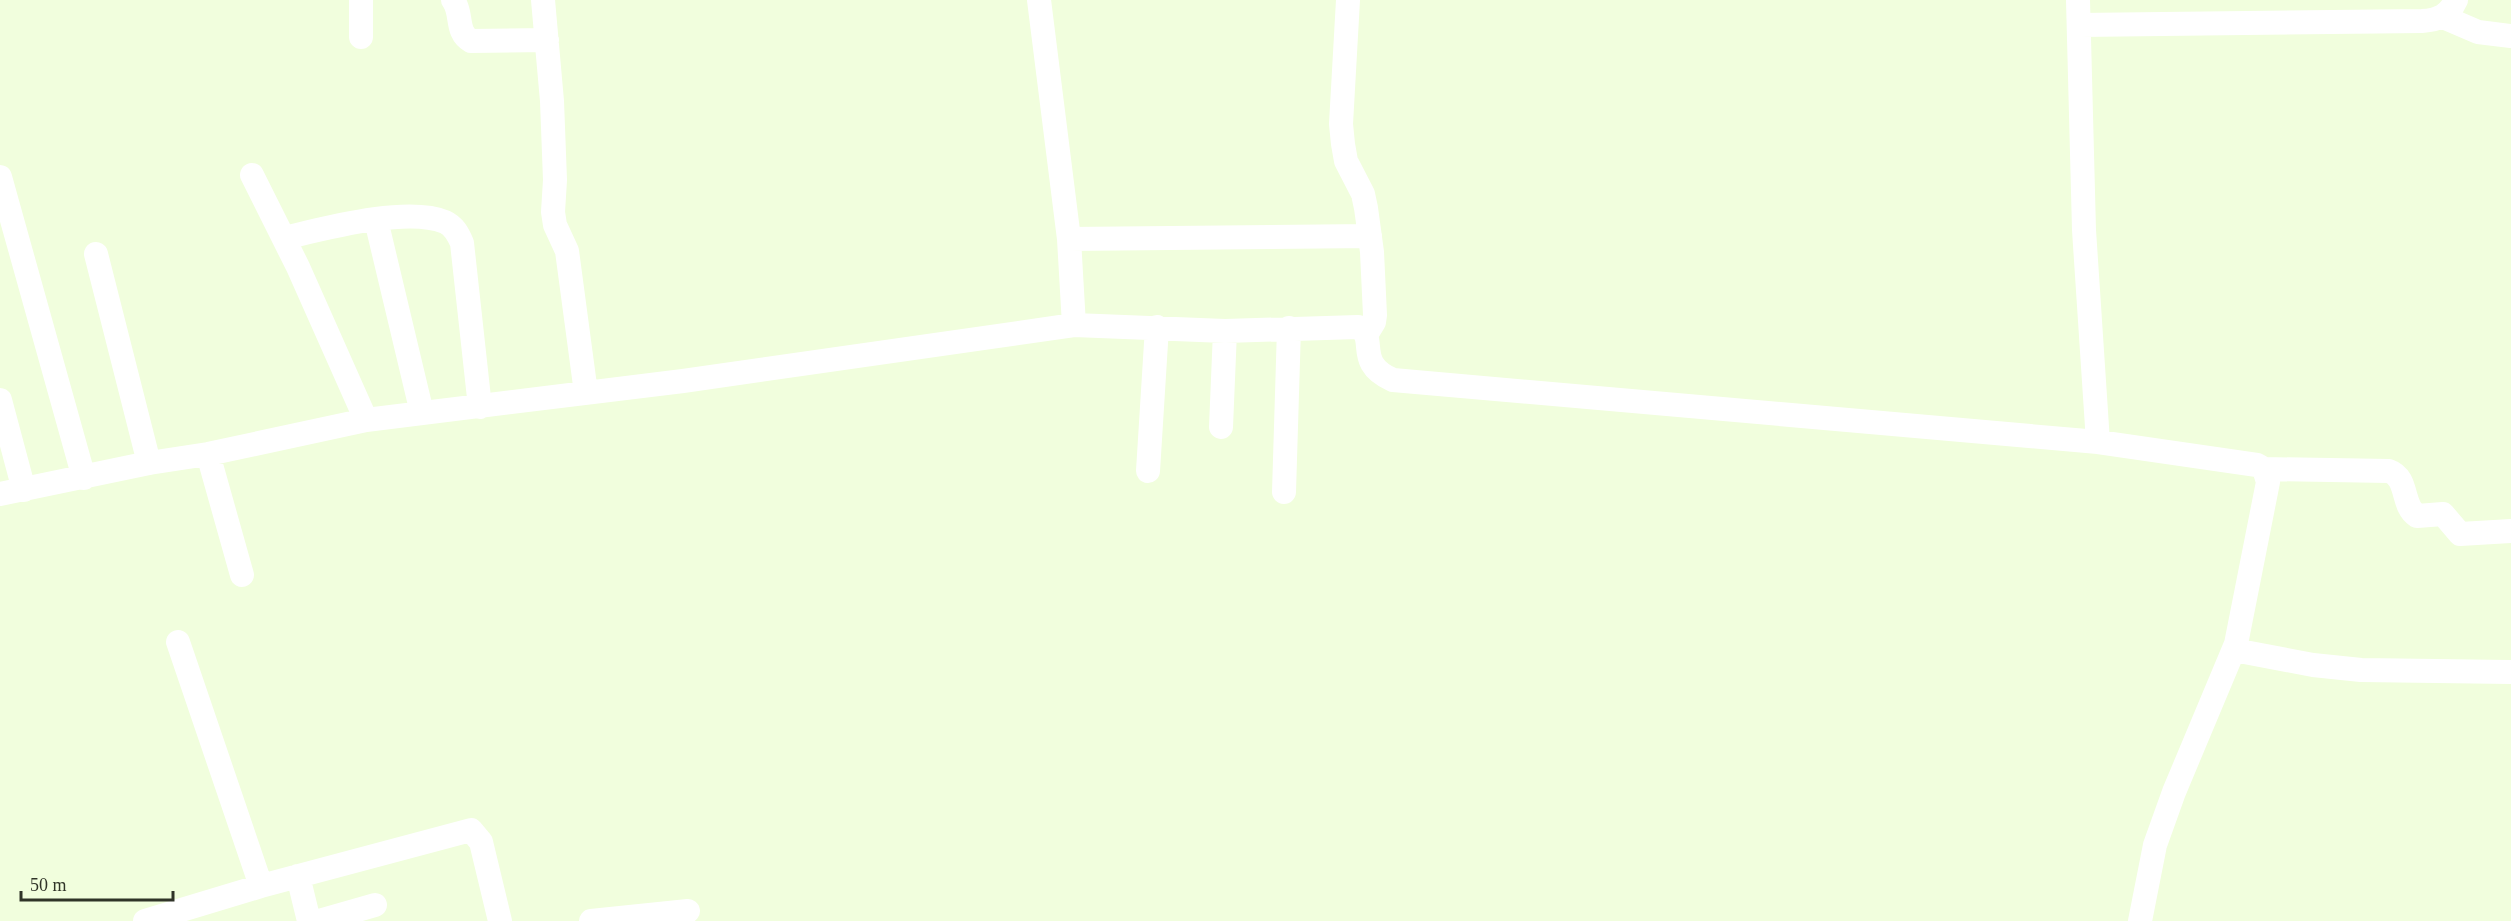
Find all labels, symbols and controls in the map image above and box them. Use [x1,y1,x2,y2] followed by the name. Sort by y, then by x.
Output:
[21,864,172,902] scale bar
[30,875,67,895] text: 50 m

